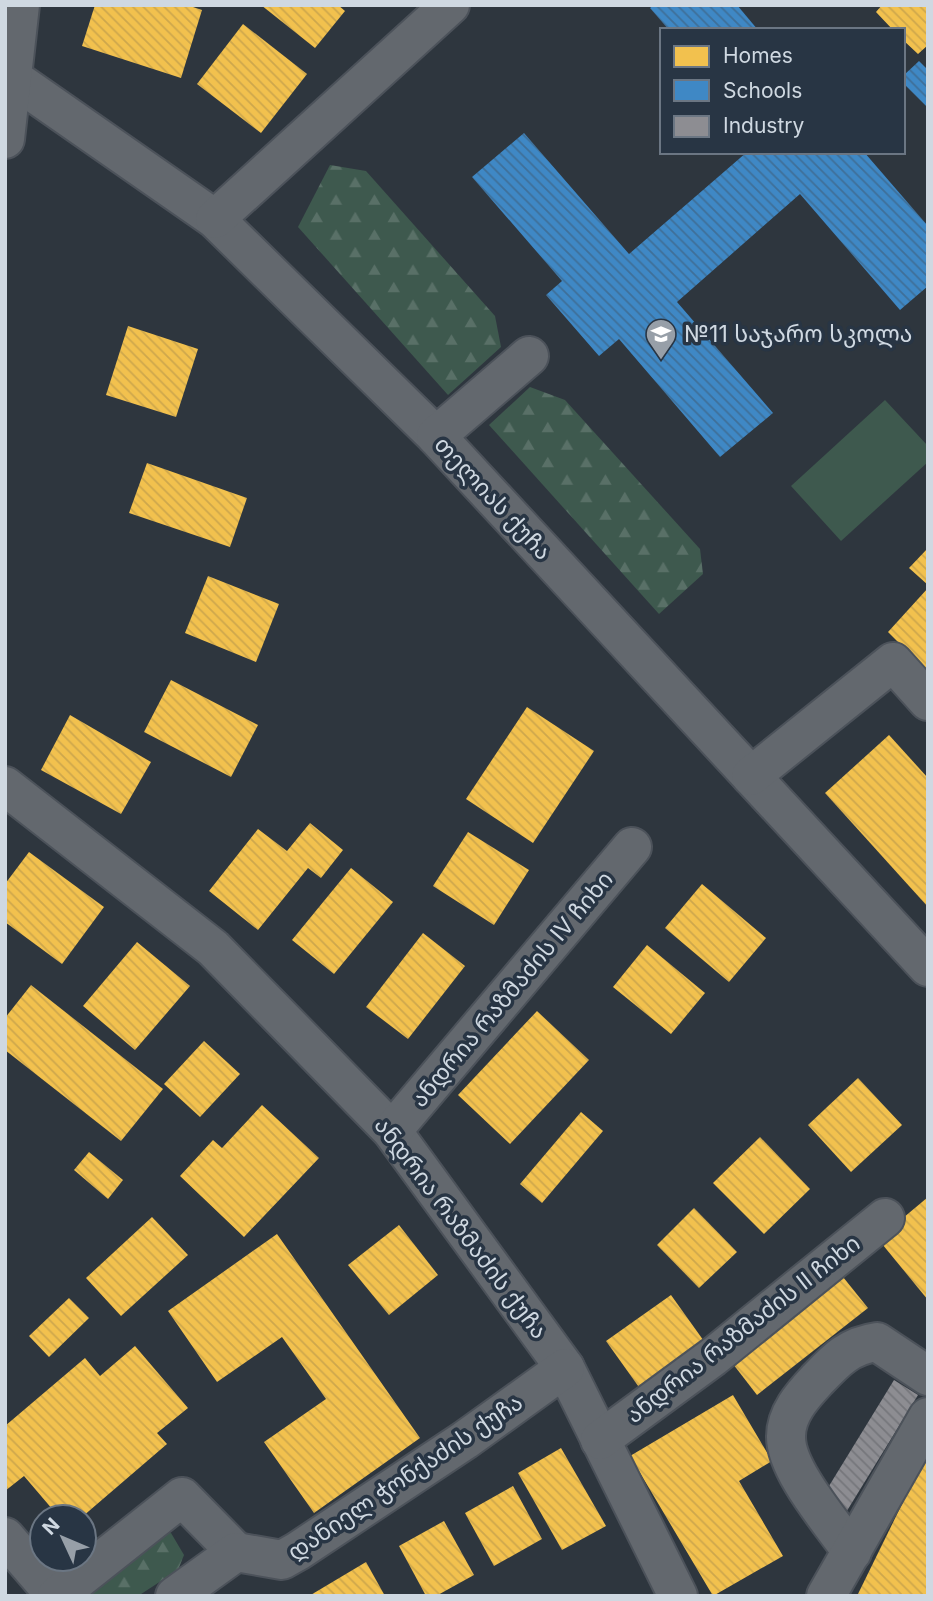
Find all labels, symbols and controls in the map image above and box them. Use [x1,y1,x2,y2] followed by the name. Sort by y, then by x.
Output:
[660,28,905,154] legend
[723,43,793,68] text: Homes
[723,78,802,103] text: Schools
[723,113,805,138] text: Industry
[644,317,678,361] school or university icon: №11 საჯარო სკოლა
[684,320,912,348] place label: №11 საჯარო სკოლა
[429,430,557,566] street label: თელიას ქუჩა
[405,865,619,1113] street label: ანდრია რაზმაძის IV ჩიხი
[369,1112,553,1344] street label: ანდრია რაზმაძის ქუჩა
[620,1229,866,1429] street label: ანდრია რაზმაძის II ჩიხი
[282,1388,528,1566] street label: დანიელ ჭონქაძის ქუჩა
[28,1503,98,1573] north arrow
[38,1513,64,1540] text: N

